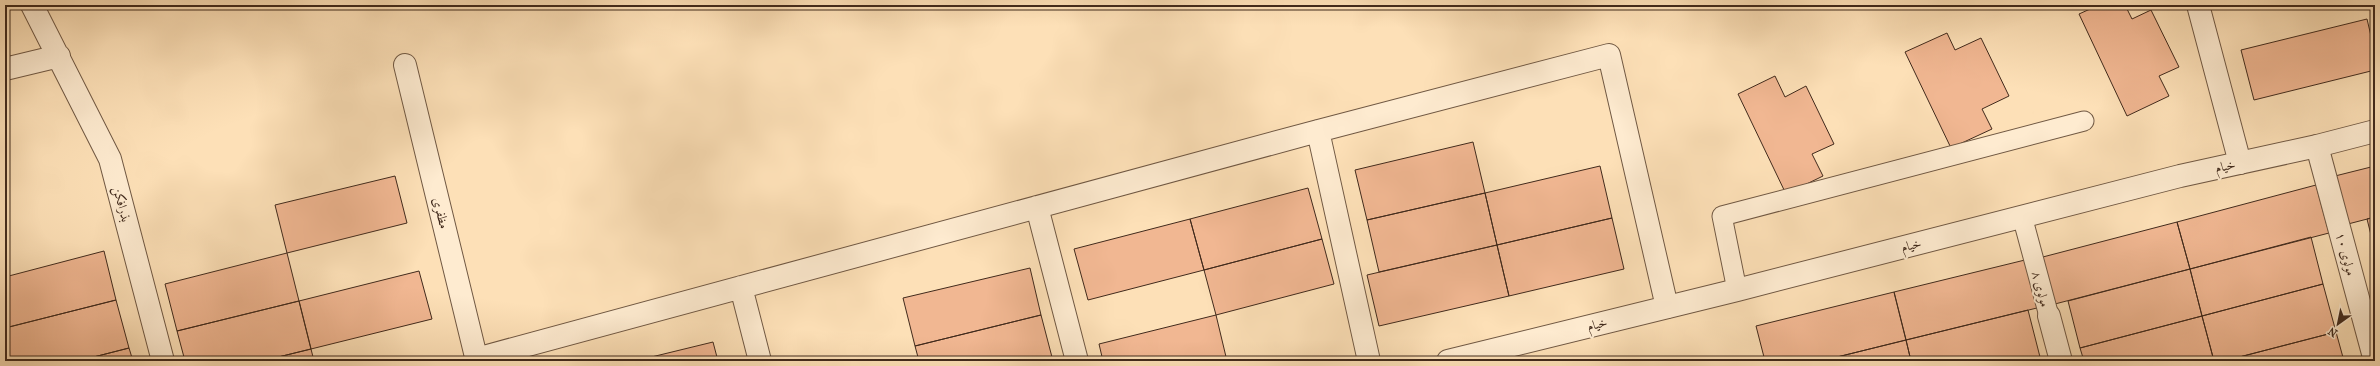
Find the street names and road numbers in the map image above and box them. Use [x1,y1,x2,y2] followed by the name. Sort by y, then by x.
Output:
[2213,157,2237,179] street label: خیام
[108,185,134,224] street label: بذرافکن
[429,196,452,230] street label: مظفری
[2332,231,2359,278] street label: مولوی ۱۰
[1899,235,1924,259] street label: خیام
[2028,269,2053,309] street label: مولوی ۸
[1585,314,1610,338] street label: خیام

